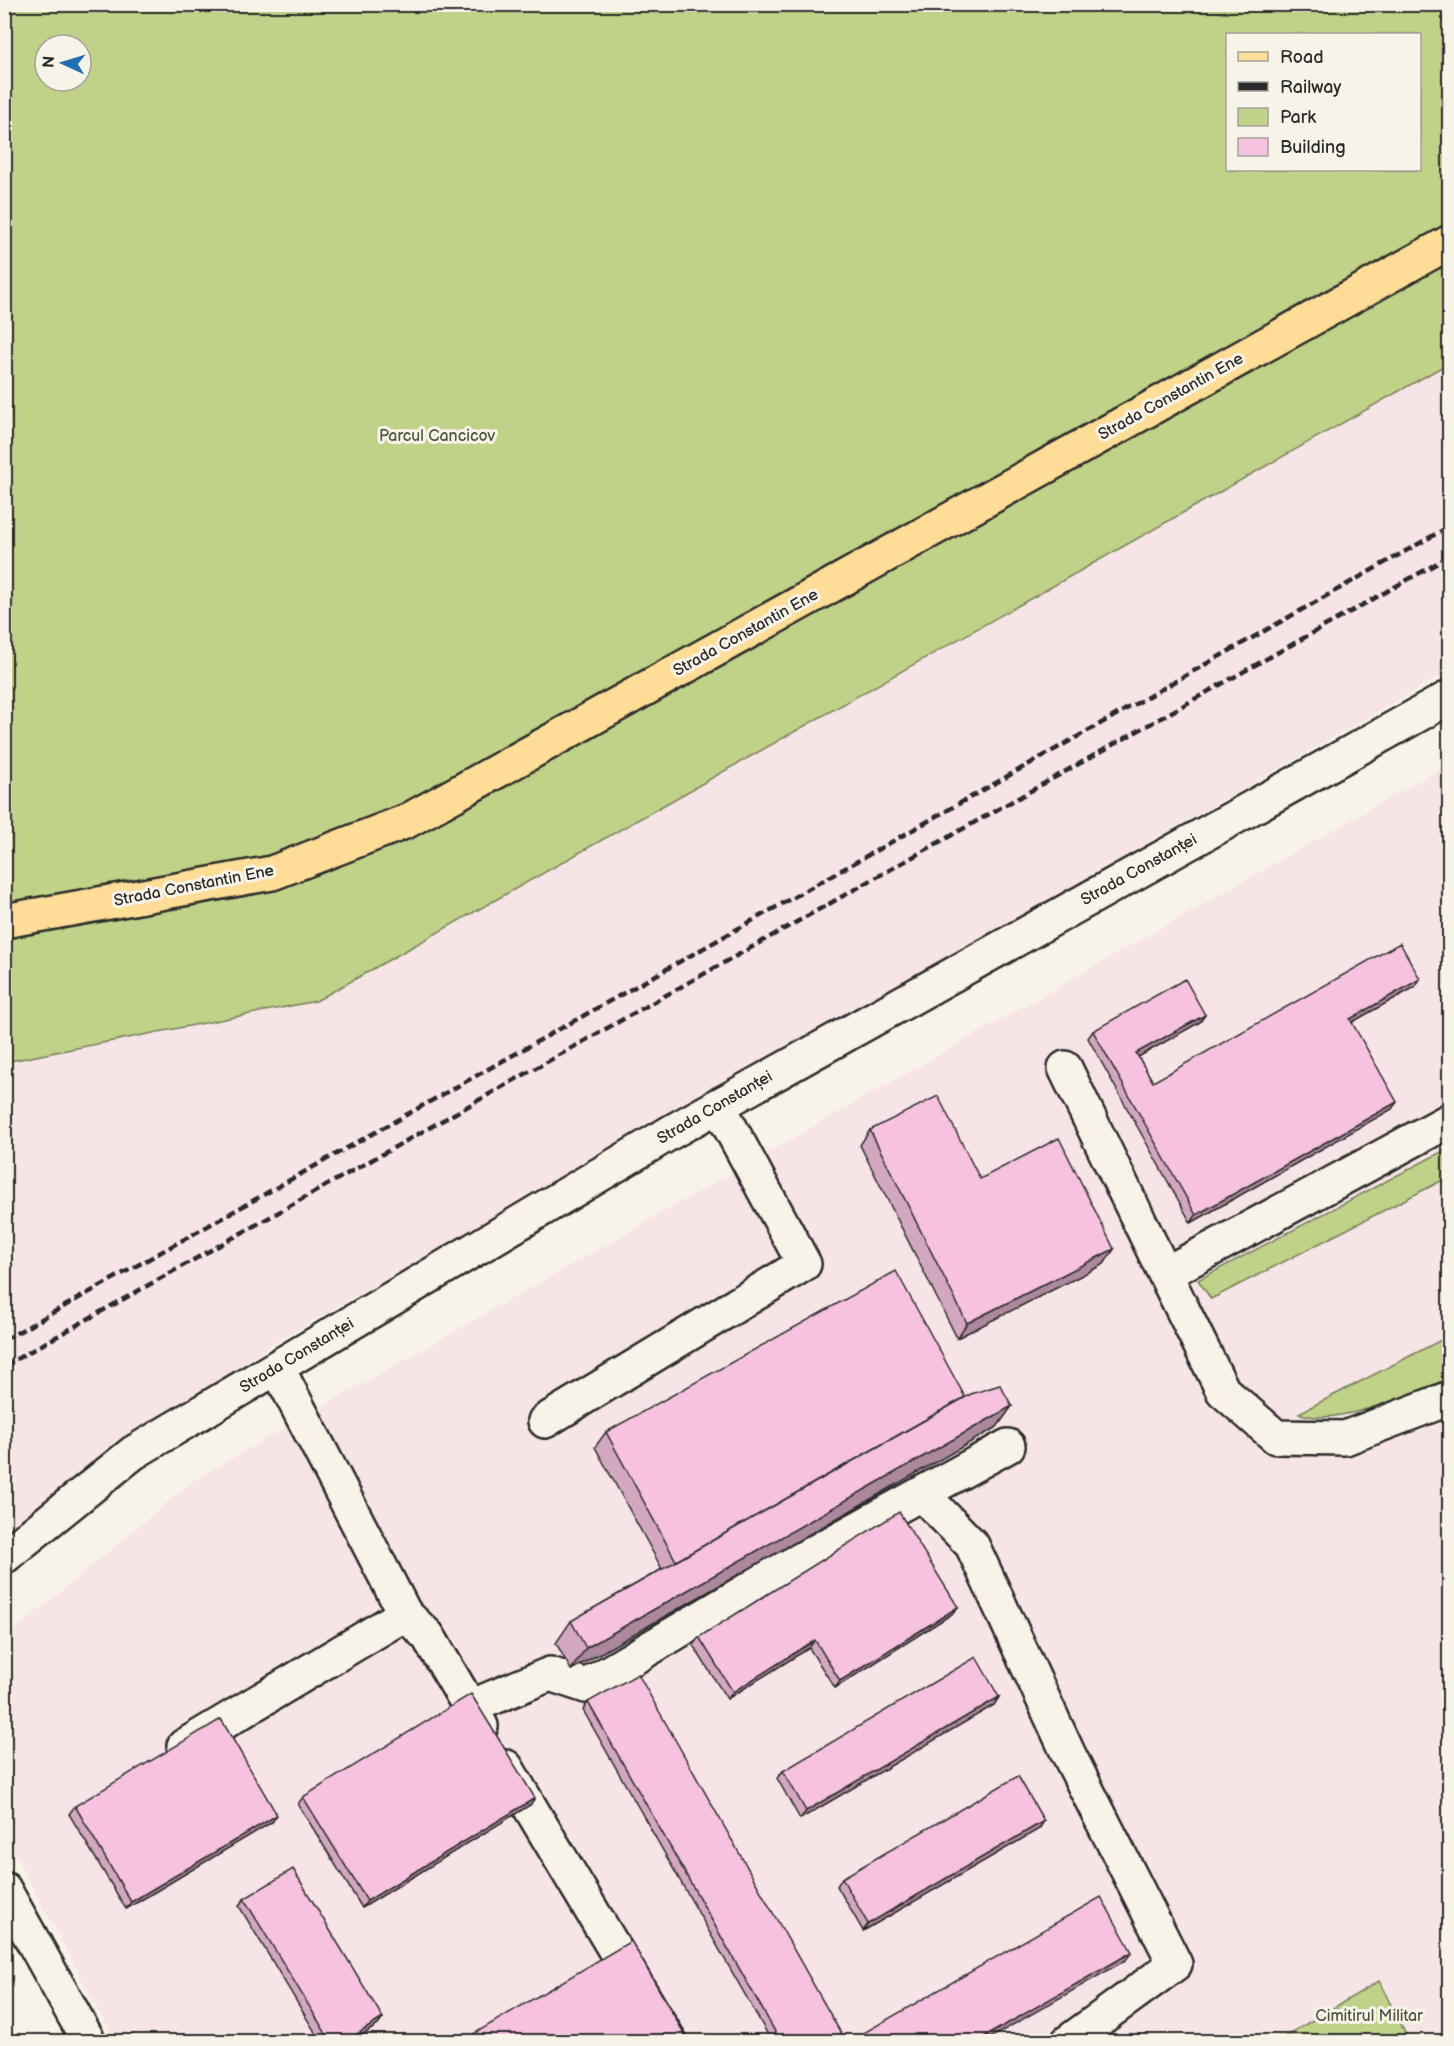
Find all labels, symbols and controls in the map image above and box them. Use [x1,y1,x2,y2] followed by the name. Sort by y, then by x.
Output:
[33,33,93,93] north arrow
[1226,33,1421,171] legend
[1280,47,1324,68] text: Road
[40,55,59,69] text: N
[1280,77,1342,98] text: Railway
[1280,107,1316,128] text: Park
[1280,137,1346,158] text: Building
[1095,349,1247,445] street label: Strada Constantin Ene
[379,427,495,446] park label: Parcul Cancicov
[670,585,822,681] street label: Strada Constantin Ene
[1078,830,1200,910] street label: Strada Constanței
[112,861,276,911] street label: Strada Constantin Ene
[654,1067,776,1149] street label: Strada Constanței
[236,1314,358,1398] street label: Strada Constanței
[1315,2007,1423,2026] park label: Cimitirul Militar

